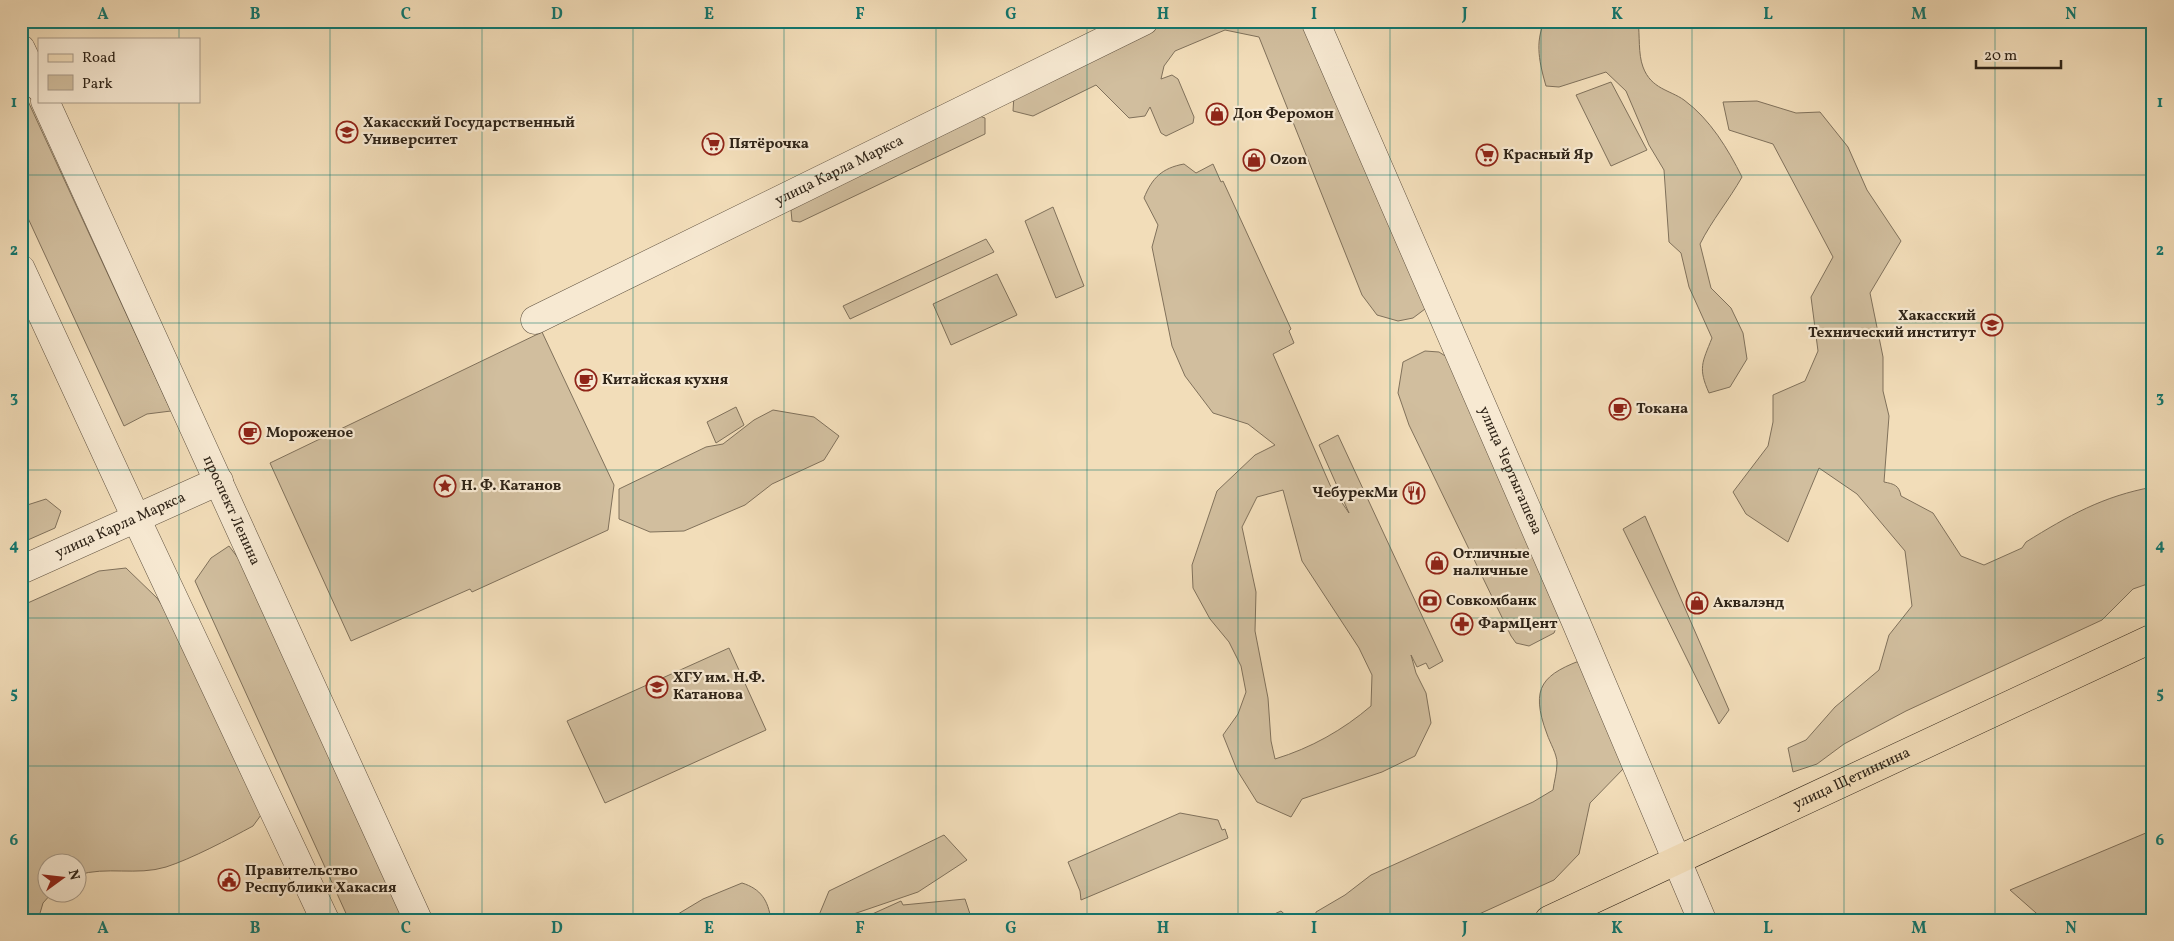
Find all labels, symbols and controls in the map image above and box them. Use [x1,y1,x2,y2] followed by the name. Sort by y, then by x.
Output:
[97,4,109,26] text: A
[250,4,261,26] text: B
[401,4,411,26] text: C
[551,4,563,26] text: D
[704,4,714,26] text: E
[855,4,865,26] text: F
[1005,4,1017,26] text: G
[1157,4,1169,26] text: H
[1311,4,1317,26] text: I
[1461,4,1468,26] text: J
[1611,4,1623,26] text: K
[1763,4,1773,26] text: L
[1911,4,1927,26] text: M
[2065,4,2077,26] text: N
[38,38,200,102] legend
[1976,38,2062,70] scale bar
[1984,46,2017,67] text: 20 m
[82,48,116,69] text: Road
[82,74,113,95] text: Park
[11,92,17,114] text: 1
[2157,92,2163,114] text: 1
[1205,102,1229,126] shop icon: Дон Феромон
[1233,104,1334,125] place label: Дон Феромон
[363,113,575,151] place label: Хакасский Государственный Университет
[335,120,359,144] school or university icon: Хакасский Государственный Университет
[771,130,907,211] street label: улица Карла Маркса
[701,132,725,156] supermarket icon: Пятёрочка
[729,134,809,155] place label: Пятёрочка
[1475,143,1499,167] supermarket icon: Красный Яр
[1503,145,1593,166] place label: Красный Яр
[1242,148,1266,172] shop icon: Ozon
[1270,150,1307,171] place label: Ozon
[10,240,18,262] text: 2
[2156,240,2164,262] text: 2
[1808,306,1977,344] place label: Хакасский Технический институт
[1980,313,2004,337] school or university icon: Хакасский Технический институт
[574,368,598,392] cafe icon: Китайская кухня
[602,370,729,391] place label: Китайская кухня
[10,387,18,409] text: 3
[2156,387,2164,409] text: 3
[1608,397,1632,421] cafe icon: Токана
[1636,399,1688,420] place label: Токана
[1473,403,1547,538] street label: улица Чертыгашева
[238,421,262,445] cafe icon: Мороженое
[266,423,353,444] place label: Мороженое
[197,452,266,569] street label: проспект Ленина
[433,474,457,498] place icon: Н. Ф. Катанов
[461,476,562,497] place label: Н. Ф. Катанов
[1402,481,1426,505] restaurant icon: ЧебурекМи
[1312,483,1398,504] place label: ЧебурекМи
[52,487,189,564] street label: улица Карла Маркса
[9,535,19,557] text: 4
[2155,535,2165,557] text: 4
[1453,544,1530,582] place label: Отличные наличные
[1425,551,1449,575] shop icon: Отличные наличные
[1418,589,1442,613] bank icon: Совкомбанк
[1446,591,1537,612] place label: Совкомбанк
[1685,591,1709,615] shop icon: Аквалэнд
[1713,593,1784,614] place label: Аквалэнд
[1450,612,1474,636] pharmacy icon: ФармЦент
[1478,614,1558,635] place label: ФармЦент
[673,668,765,706] place label: ХГУ им. Н.Ф. Катанова
[645,675,669,699] school or university icon: ХГУ им. Н.Ф. Катанова
[10,683,18,705] text: 5
[2156,683,2164,705] text: 5
[1790,742,1914,815] street label: улица Щетинкина
[10,830,19,852] text: 6
[2156,830,2165,852] text: 6
[38,854,88,904] north arrow
[245,861,397,899] place label: Правительство Республики Хакасия
[63,868,84,882] text: N
[217,868,241,892] public building icon: Правительство Республики Хакасия
[97,918,109,940] text: A
[250,918,261,940] text: B
[401,918,411,940] text: C
[551,918,563,940] text: D
[704,918,714,940] text: E
[855,918,865,940] text: F
[1005,918,1017,940] text: G
[1157,918,1169,940] text: H
[1311,918,1317,940] text: I
[1461,918,1468,940] text: J
[1611,918,1623,940] text: K
[1763,918,1773,940] text: L
[1911,918,1927,940] text: M
[2065,918,2077,940] text: N

